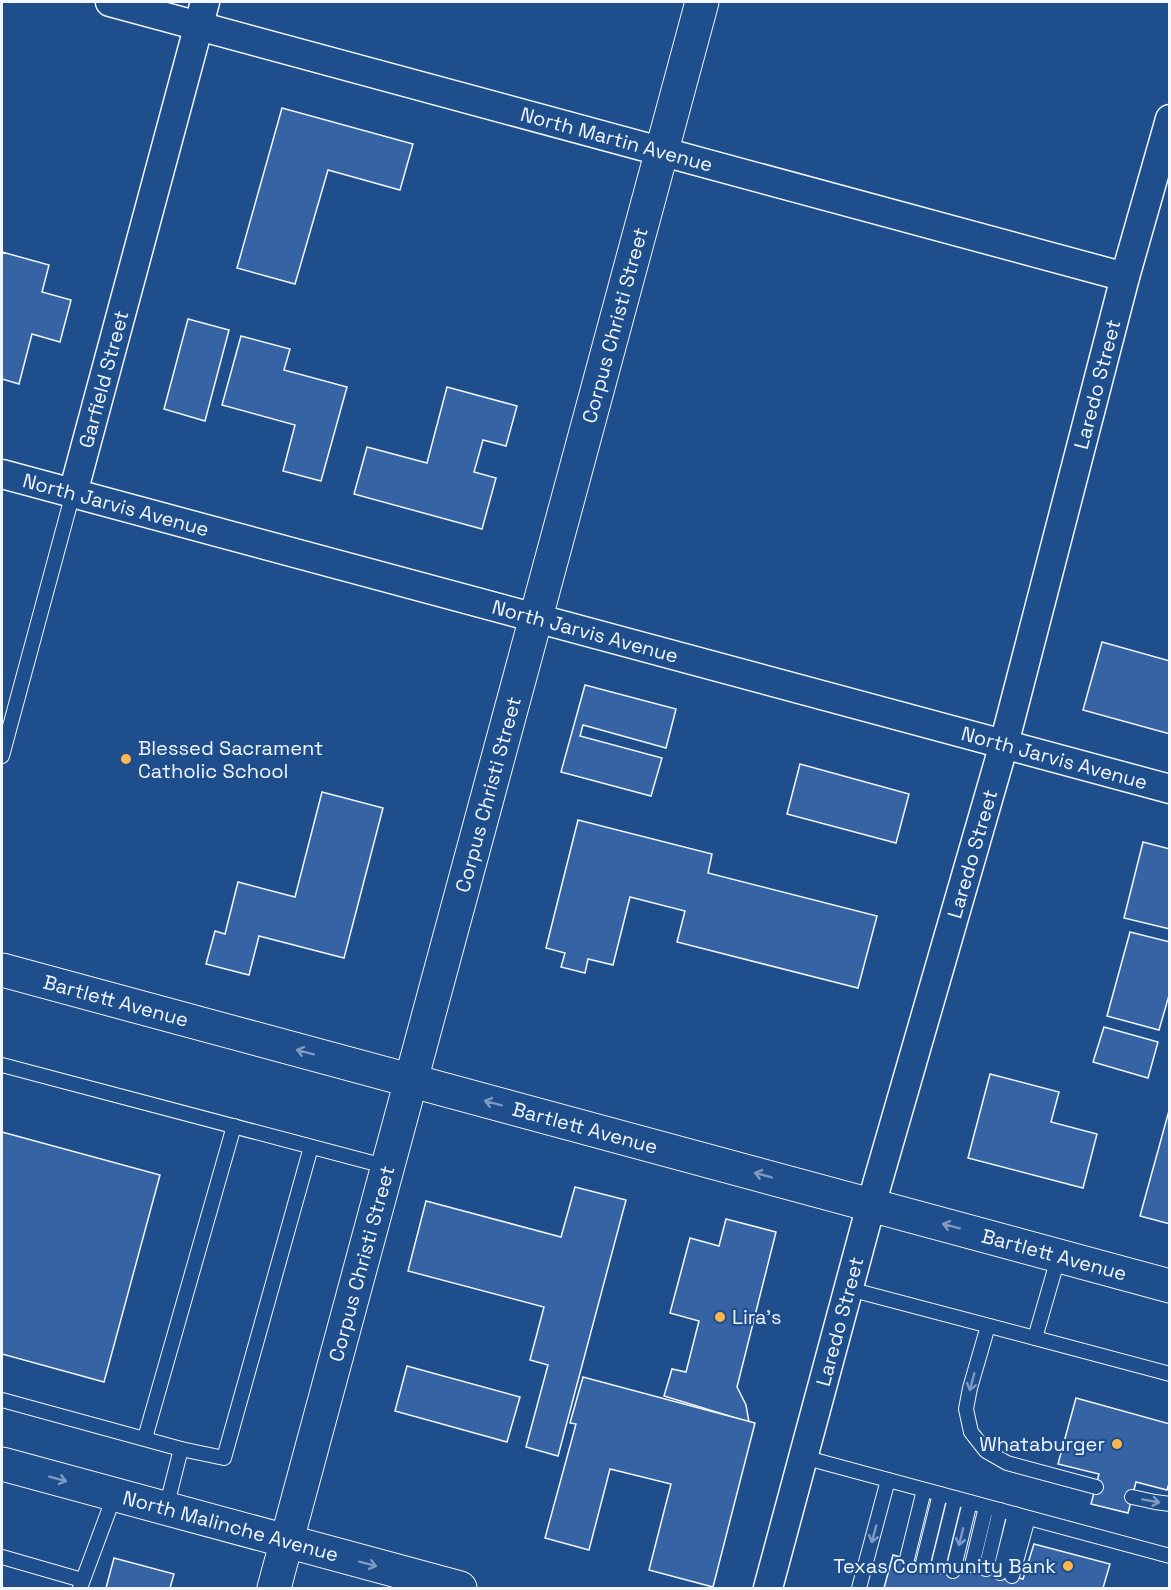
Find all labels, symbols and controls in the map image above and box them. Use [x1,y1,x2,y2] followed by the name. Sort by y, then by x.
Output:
[518,101,716,178] street label: North Martin Avenue
[576,224,654,426] street label: Corpus Christi Street
[73,307,135,451] street label: Garfield Street
[1068,317,1126,452] street label: Laredo Street
[20,467,212,542] street label: North Jarvis Avenue
[489,594,681,669] street label: North Jarvis Avenue
[449,694,527,895] street label: Corpus Christi Street
[958,720,1150,795] street label: North Jarvis Avenue
[138,735,323,784] place label: Blessed Sacrament Catholic School
[119,752,133,766] marker: Blessed Sacrament Catholic School
[941,786,1003,921] street label: Laredo Street
[40,969,191,1033] street label: Bartlett Avenue
[296,1045,315,1057] one-way arrow
[484,1096,503,1108] one-way arrow
[510,1096,661,1160] street label: Bartlett Avenue
[323,1163,400,1364] street label: Corpus Christi Street
[754,1169,773,1181] one-way arrow
[942,1220,961,1231] one-way arrow
[979,1223,1130,1287] street label: Bartlett Avenue
[810,1254,870,1389] street label: Laredo Street
[732,1304,781,1330] place label: Lira's
[713,1310,727,1324] marker: Lira's
[965,1372,977,1391] one-way arrow
[979,1431,1105,1457] place label: Whataburger
[1110,1437,1124,1451] marker: Whataburger
[48,1473,67,1485] one-way arrow
[120,1484,341,1568] street label: North Malinche Avenue
[1141,1496,1160,1507] one-way arrow
[867,1524,879,1543] one-way arrow
[955,1527,967,1546] one-way arrow
[833,1553,1056,1579] place label: Texas Community Bank
[358,1558,377,1570] one-way arrow
[1061,1559,1075,1573] marker: Texas Community Bank

